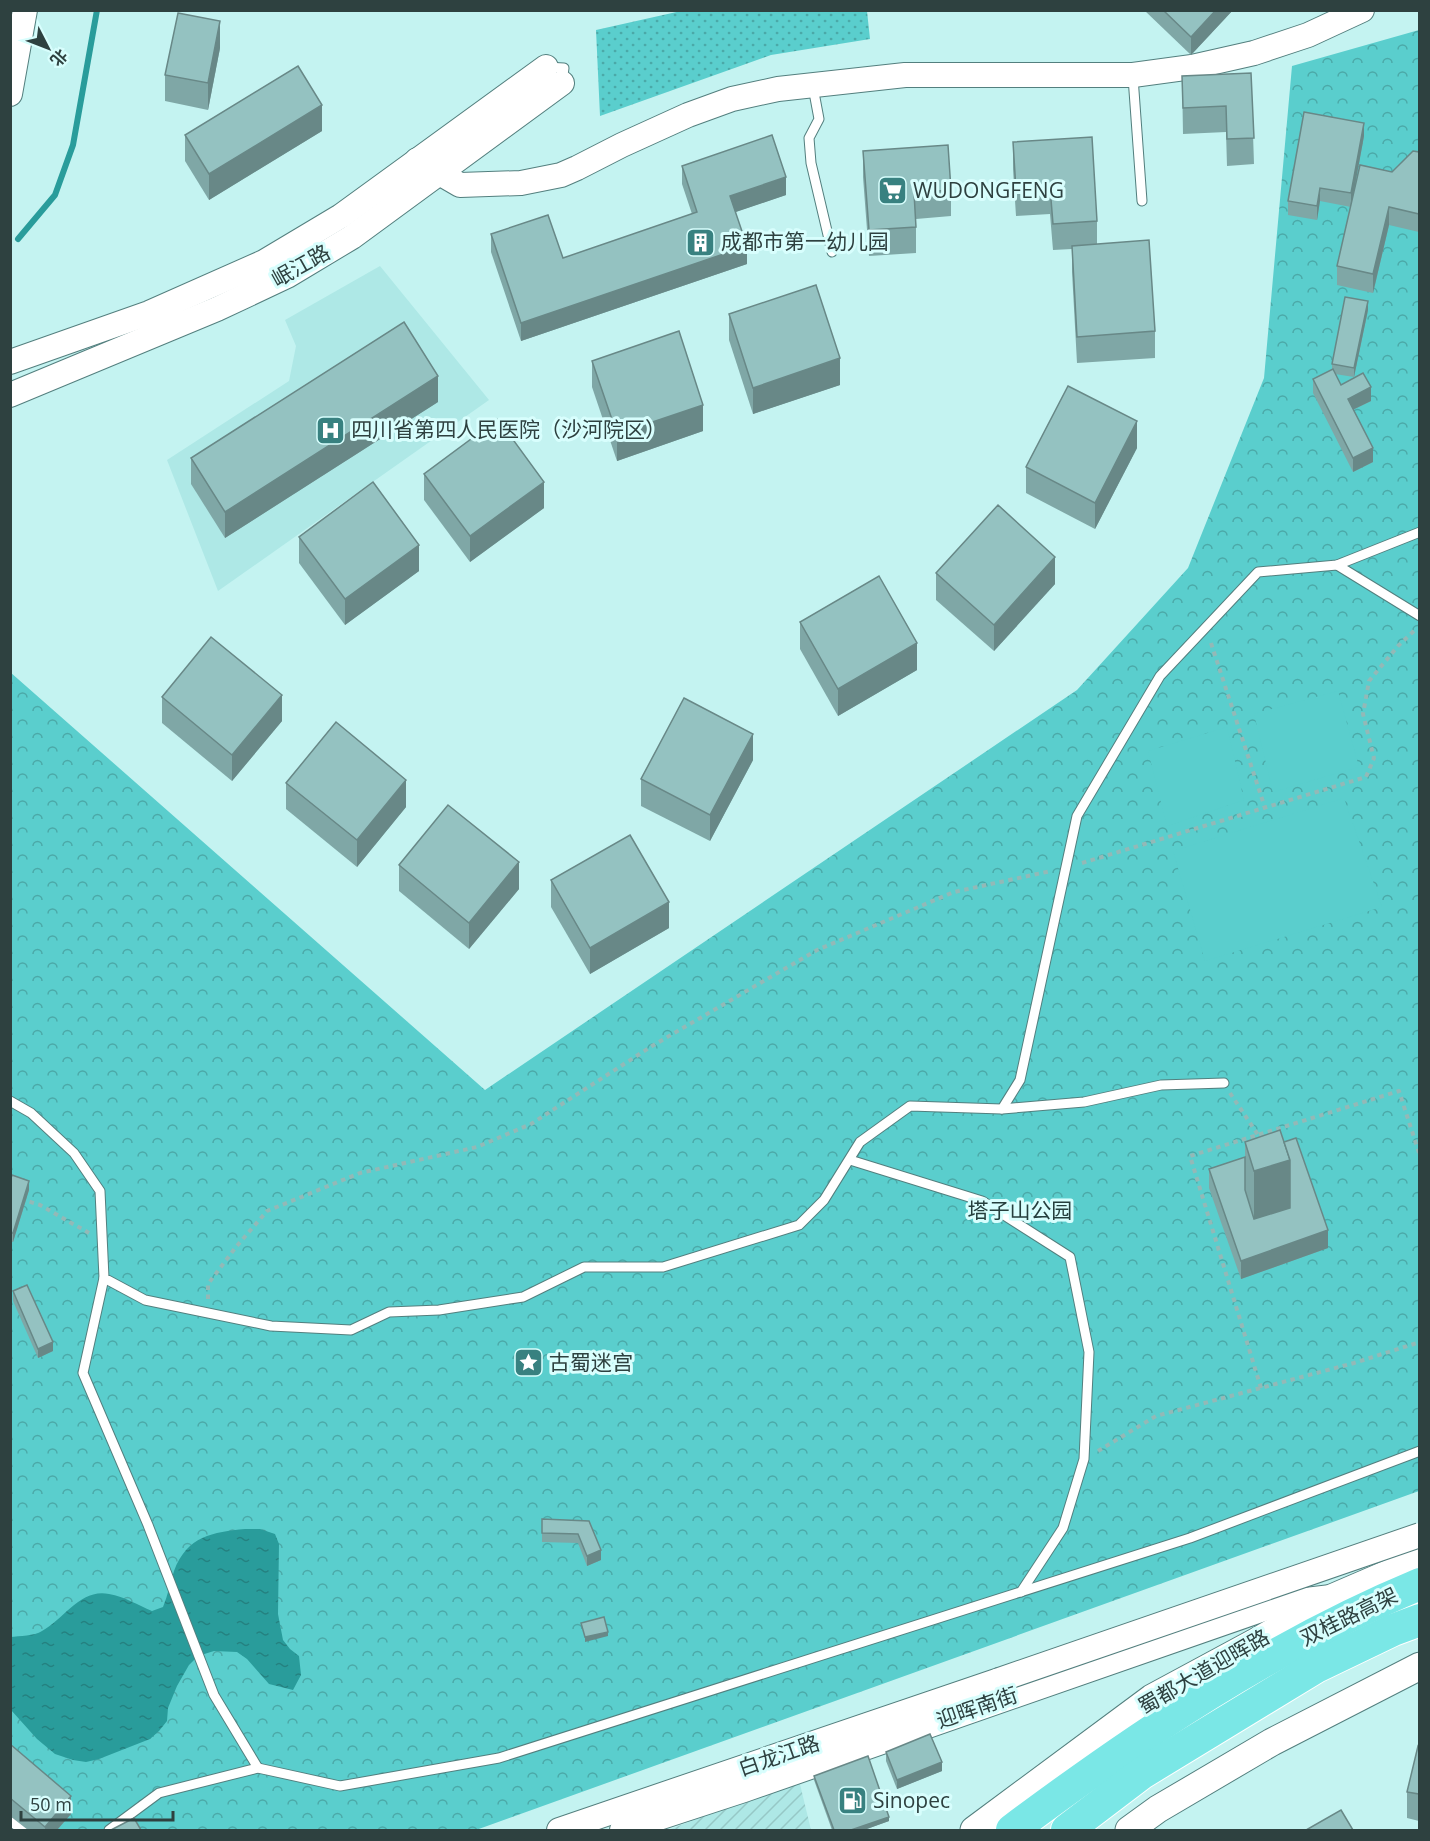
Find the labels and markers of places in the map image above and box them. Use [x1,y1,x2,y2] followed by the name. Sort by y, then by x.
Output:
[876,175,908,207] supermarket icon: WUDONGFENG
[913,176,1064,204] place label: WUDONGFENG
[684,226,716,258] building icon: 成都市第一幼儿园
[721,227,889,255] place label: 成都市第一幼儿园
[314,414,346,446] hospital icon: 四川省第四人民医院（沙河院区）
[351,415,666,443] place label: 四川省第四人民医院（沙河院区）
[512,1347,544,1379] place icon: 古蜀迷宫
[549,1348,633,1376] place label: 古蜀迷宫
[836,1785,868,1817] fuel station icon: Sinopec
[873,1786,950,1814] place label: Sinopec

